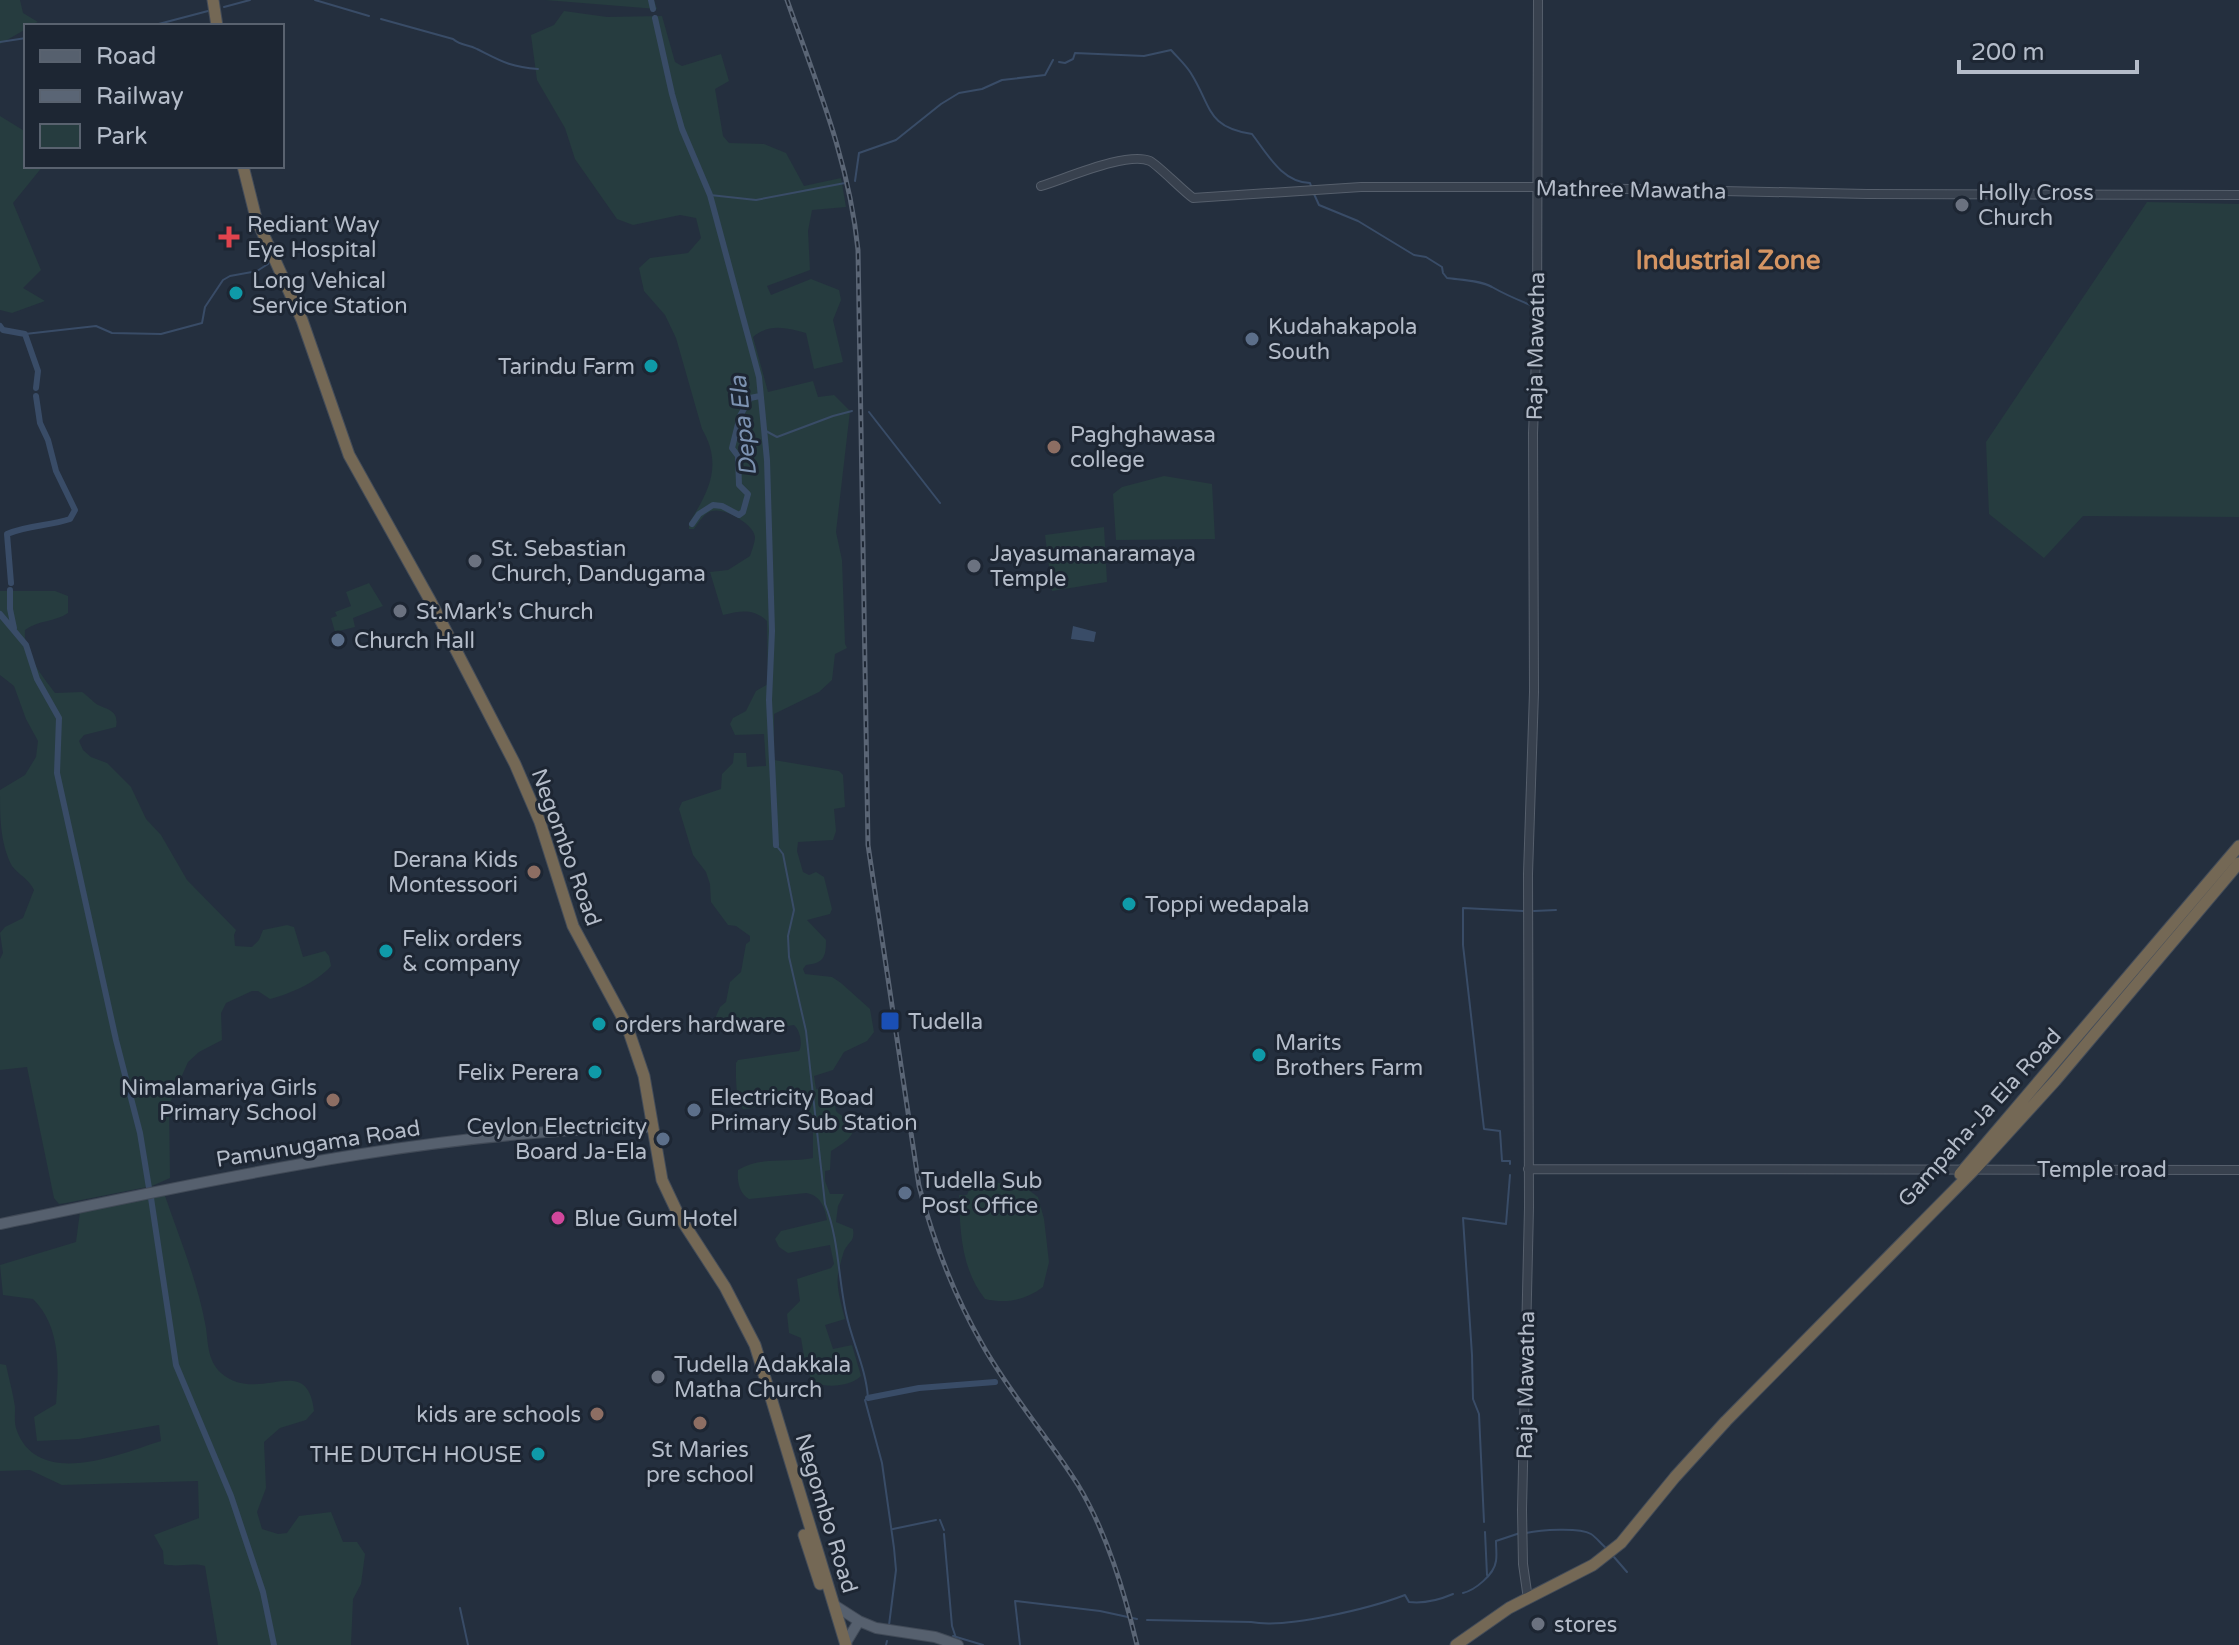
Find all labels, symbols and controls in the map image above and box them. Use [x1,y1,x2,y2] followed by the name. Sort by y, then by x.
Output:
[24,24,284,168] legend
[1959,24,2137,74] scale bar
[1971,38,2045,67] text: 200 m
[96,42,156,71] text: Road
[96,82,184,111] text: Railway
[96,122,147,151] text: Park
[1535,175,1727,205] street label: Mathree Mawatha
[1978,180,2094,231] place label: Holly Cross Church
[1953,196,1971,214] marker: Holly Cross Church
[247,212,380,263] place label: Rediant Way Eye Hospital
[218,226,240,248] marker: Rediant Way Eye Hospital
[1636,245,1821,276] district label: Industrial Zone
[252,268,408,319] place label: Long Vehical Service Station
[1522,271,1550,421] street label: Raja Mawatha
[227,284,245,302] marker: Long Vehical Service Station
[1268,314,1417,365] place label: Kudahakapola South
[1243,330,1261,348] marker: Kudahakapola South
[498,354,635,380] place label: Tarindu Farm
[642,357,660,375] marker: Tarindu Farm
[724,374,763,478] water label: Depa Ela
[1070,422,1216,473] place label: Paghghawasa college
[1045,438,1063,456] marker: Paghghawasa college
[491,536,706,587] place label: St. Sebastian Church, Dandugama
[990,541,1196,592] place label: Jayasumanaramaya Temple
[466,552,484,570] marker: St. Sebastian Church, Dandugama
[965,557,983,575] marker: Jayasumanaramaya Temple
[416,599,594,625] place label: St.Mark's Church
[391,602,409,620] marker: St.Mark's Church
[354,628,475,654] place label: Church Hall
[329,631,347,649] marker: Church Hall
[526,765,607,930] street label: Negombo Road
[388,847,518,898] place label: Derana Kids Montessoori
[525,863,543,881] marker: Derana Kids Montessoori
[1145,892,1309,918] place label: Toppi wedapala
[1120,895,1138,913] marker: Toppi wedapala
[402,926,522,977] place label: Felix orders & company
[377,942,395,960] marker: Felix orders & company
[908,1009,983,1035] place label: Tudella
[879,1010,901,1032] marker: Tudella
[615,1012,785,1038] place label: orders hardware
[590,1015,608,1033] marker: orders hardware
[1893,1023,2067,1212] street label: Gampaha-Ja Ela Road
[1275,1030,1423,1081] place label: Marits Brothers Farm
[1250,1046,1268,1064] marker: Marits Brothers Farm
[457,1060,579,1086] place label: Felix Perera
[586,1063,604,1081] marker: Felix Perera
[121,1075,317,1126] place label: Nimalamariya Girls Primary School
[710,1085,918,1136] place label: Electricity Boad Primary Sub Station
[324,1091,342,1109] marker: Nimalamariya Girls Primary School
[685,1101,703,1119] marker: Electricity Boad Primary Sub Station
[467,1114,647,1165] place label: Ceylon Electricity Board Ja-Ela
[214,1115,422,1173] street label: Pamunugama Road
[654,1130,672,1148] marker: Ceylon Electricity Board Ja-Ela
[2037,1157,2167,1183] street label: Temple road
[921,1168,1043,1219] place label: Tudella Sub Post Office
[896,1184,914,1202] marker: Tudella Sub Post Office
[574,1206,738,1232] place label: Blue Gum Hotel
[549,1209,567,1227] marker: Blue Gum Hotel
[1512,1310,1540,1460] street label: Raja Mawatha
[674,1352,851,1403] place label: Tudella Adakkala Matha Church
[649,1368,667,1386] marker: Tudella Adakkala Matha Church
[416,1402,581,1428] place label: kids are schools
[588,1405,606,1423] marker: kids are schools
[691,1414,709,1432] marker: St Maries pre school
[789,1430,863,1596] street label: Negombo Road
[646,1437,754,1488] place label: St Maries pre school
[310,1442,522,1468] place label: THE DUTCH HOUSE
[529,1445,547,1463] marker: THE DUTCH HOUSE
[1554,1612,1617,1638] place label: stores
[1529,1615,1547,1633] marker: stores

